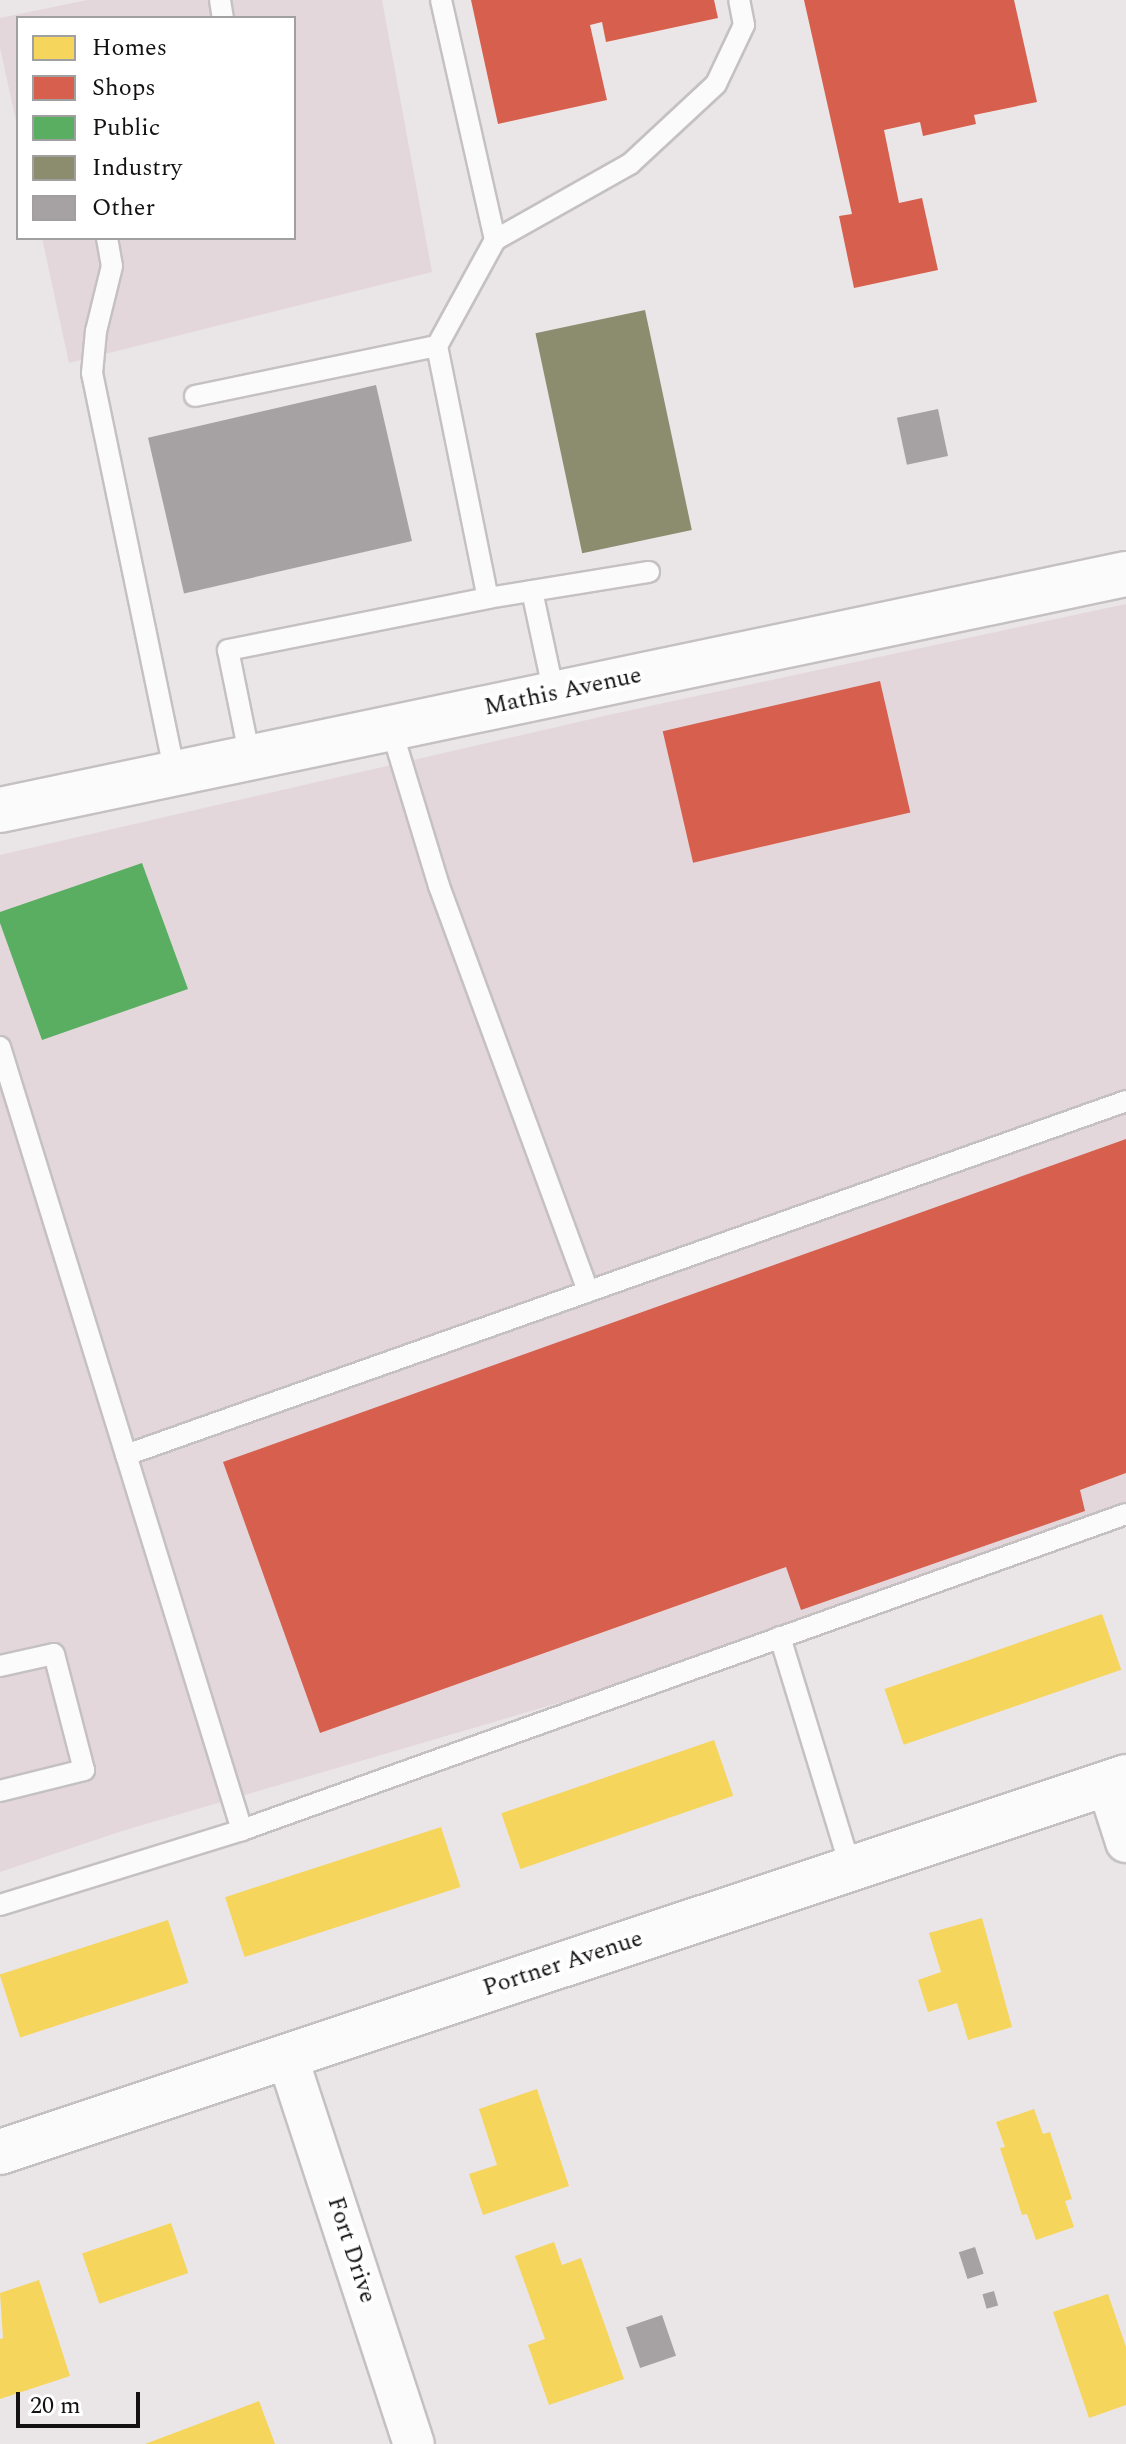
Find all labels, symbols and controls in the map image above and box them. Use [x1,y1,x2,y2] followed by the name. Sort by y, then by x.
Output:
[16,16,296,240] legend
[92,30,167,66] text: Homes
[92,70,156,106] text: Shops
[92,110,160,146] text: Public
[92,150,182,186] text: Industry
[92,190,155,226] text: Other
[482,661,644,723] street label: Mathis Avenue
[479,1925,647,2003] street label: Portner Avenue
[320,2193,382,2307] street label: Fort Drive
[20,2376,144,2426] scale bar
[30,2388,81,2424] text: 20 m

